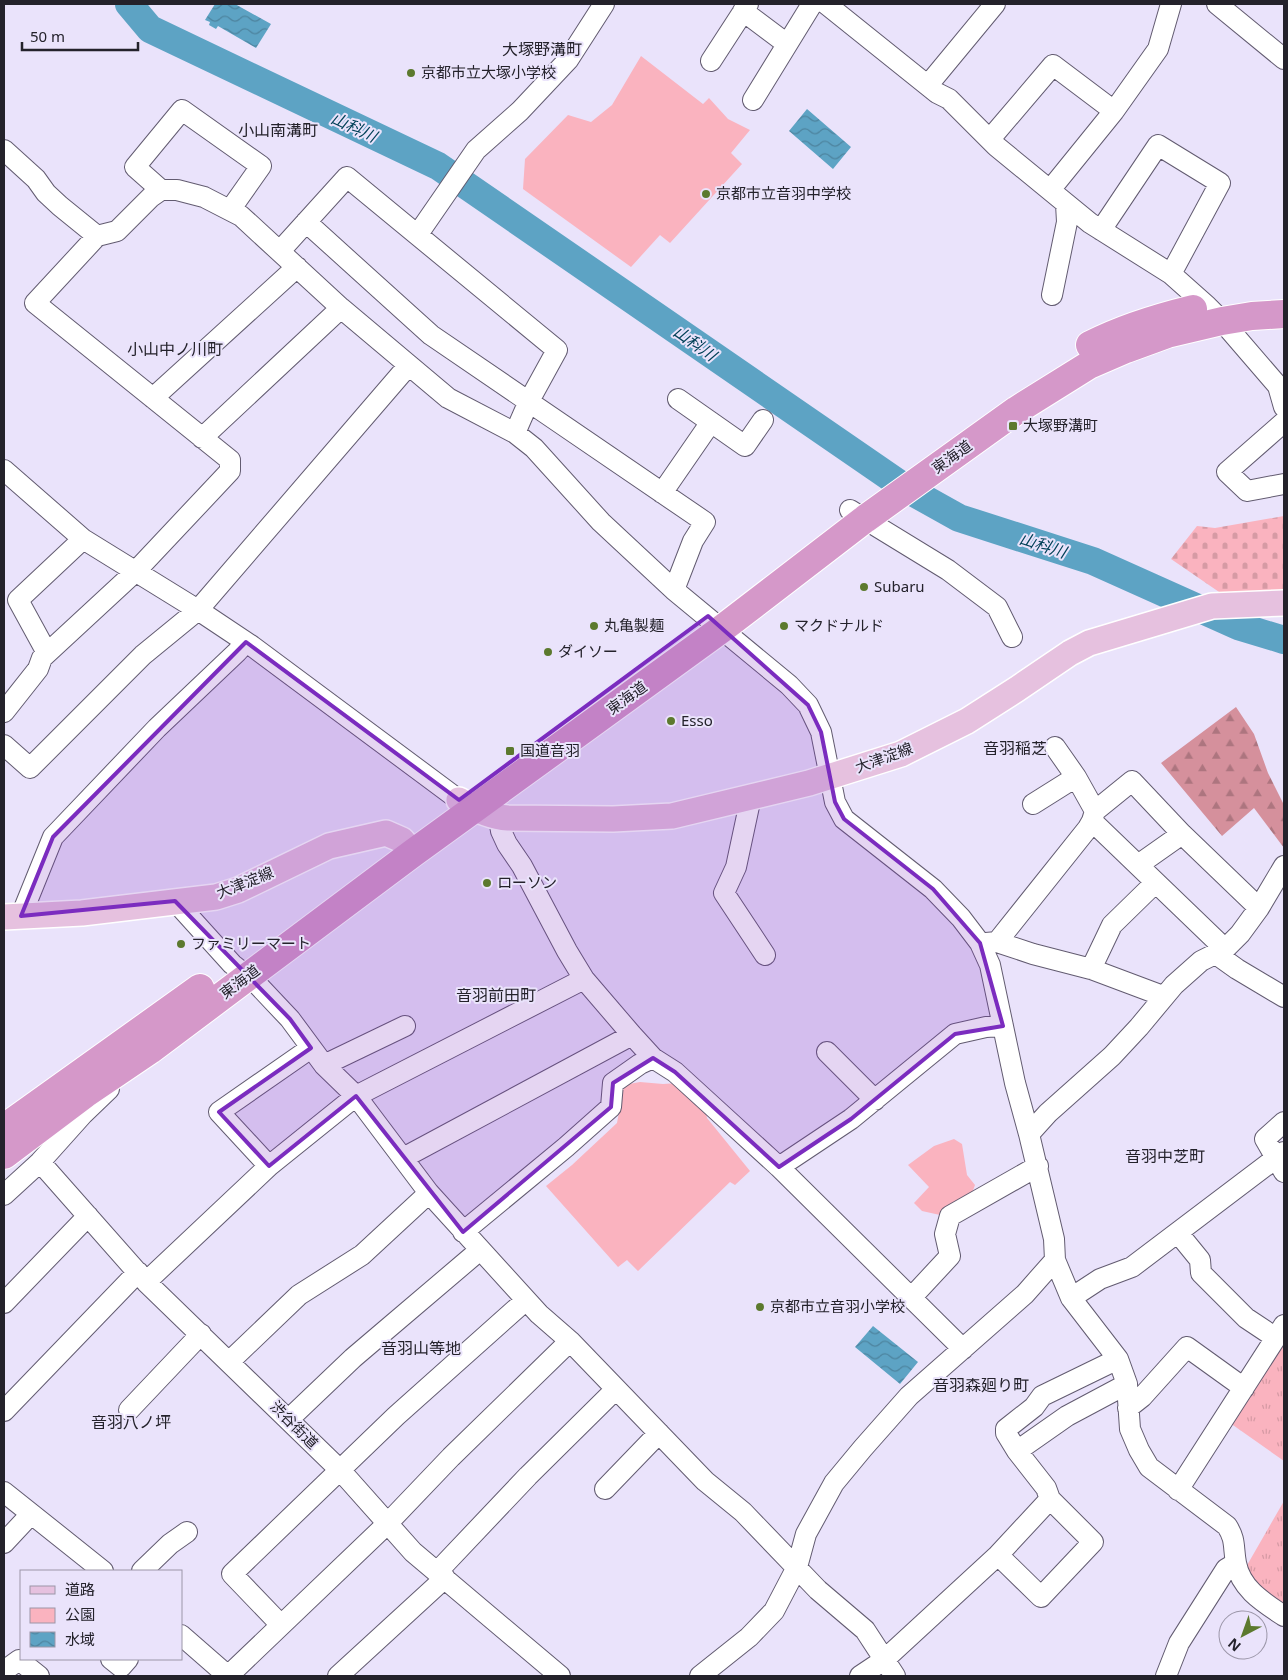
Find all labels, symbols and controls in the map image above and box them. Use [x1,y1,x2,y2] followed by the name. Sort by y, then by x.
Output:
[22,20,139,52] scale bar
[30,26,65,46] text: 50 m
[502,38,582,60] district label: 大塚野溝町
[421,62,556,82] place label: 京都市立大塚小学校
[405,67,417,79] marker: 京都市立大塚小学校
[328,107,382,148] water label: 山科川
[238,119,318,141] district label: 小山南溝町
[716,183,851,203] place label: 京都市立音羽中学校
[700,188,712,200] marker: 京都市立音羽中学校
[669,320,723,367] water label: 山科川
[127,338,223,360] district label: 小山中ノ川町
[1023,415,1098,435] place label: 大塚野溝町
[1007,420,1019,432] marker: 大塚野溝町
[927,435,975,478] street label: 東海道
[1017,527,1071,563] water label: 山科川
[874,576,925,596] place label: Subaru
[858,581,870,593] marker: Subaru
[604,615,664,635] place label: 丸亀製麺
[794,615,884,635] place label: マクドナルド
[588,620,600,632] marker: 丸亀製麺
[778,620,790,632] marker: マクドナルド
[558,641,618,661] place label: ダイソー
[542,646,554,658] marker: ダイソー
[602,676,650,719] street label: 東海道
[681,710,713,730] place label: Esso
[665,715,677,727] marker: Esso
[852,737,915,777] street label: 大津淀線
[983,737,1047,759] district label: 音羽稲芝
[520,740,580,760] place label: 国道音羽
[504,745,516,757] marker: 国道音羽
[213,862,276,903] street label: 大津淀線
[497,872,557,892] place label: ローソン
[481,877,493,889] marker: ローソン
[191,933,311,953] place label: ファミリーマート
[175,938,187,950] marker: ファミリーマート
[215,960,263,1003] street label: 東海道
[456,984,536,1006] district label: 音羽前田町
[1125,1145,1205,1167] district label: 音羽中芝町
[770,1296,905,1316] place label: 京都市立音羽小学校
[754,1301,766,1313] marker: 京都市立音羽小学校
[381,1337,461,1359] district label: 音羽山等地
[933,1374,1029,1396] district label: 音羽森廻り町
[266,1396,323,1453] street label: 渋谷街道
[91,1411,171,1433] district label: 音羽八ノ坪
[20,1570,182,1660] legend
[65,1579,95,1599] text: 道路
[65,1604,95,1624] text: 公園
[1218,1610,1268,1660] north arrow
[65,1629,95,1649] text: 水域
[1224,1634,1245,1656] text: N

